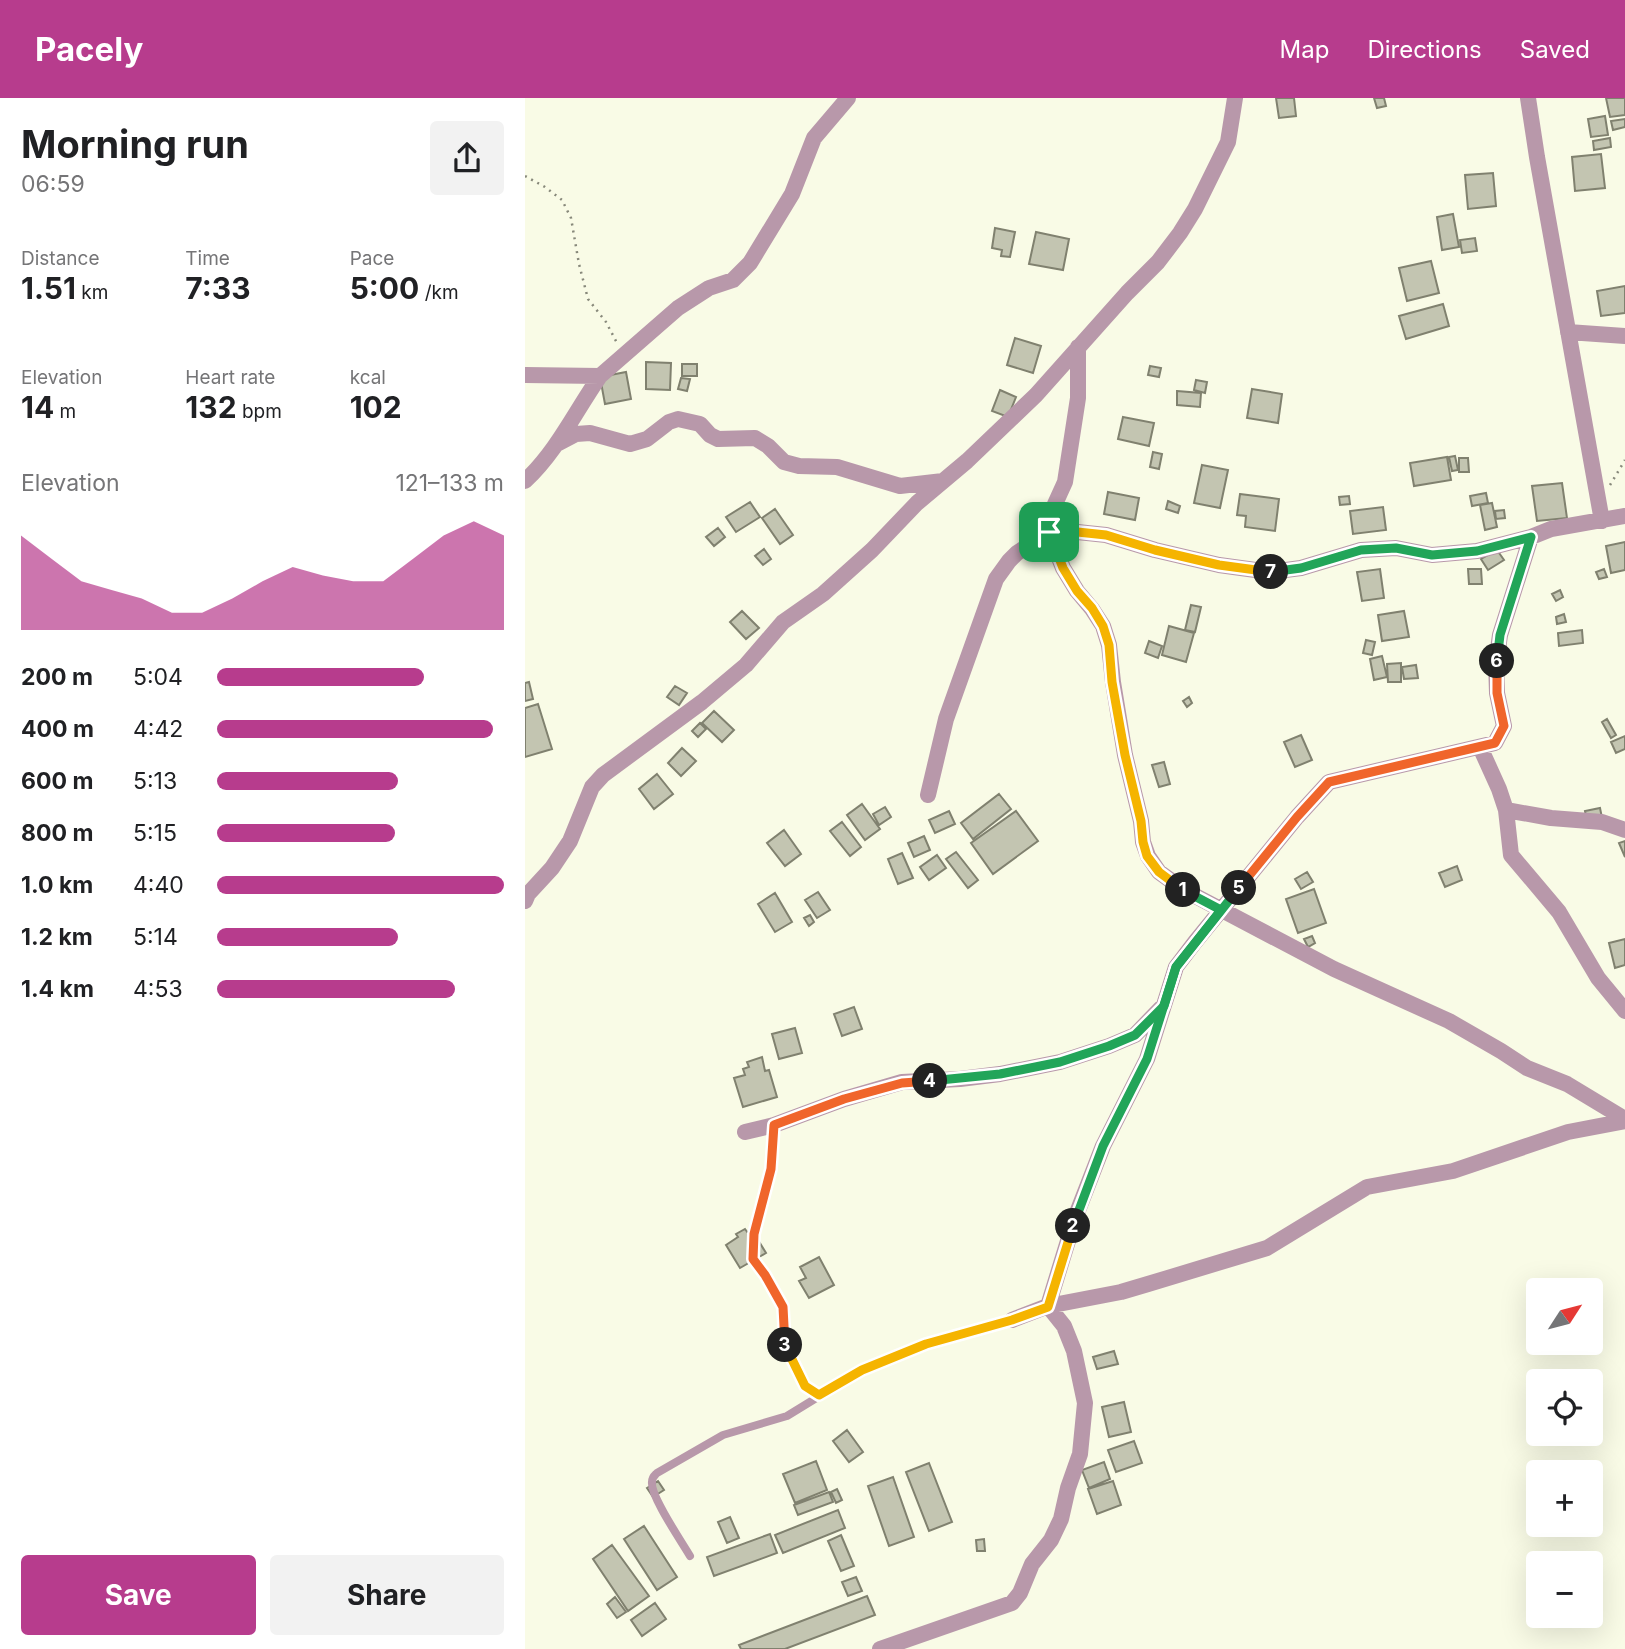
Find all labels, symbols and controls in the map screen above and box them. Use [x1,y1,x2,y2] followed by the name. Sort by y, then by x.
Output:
[35,29,143,69] text: Pacely
[1280,35,1329,64] text: Map
[1367,35,1482,64] text: Directions
[1520,35,1590,64] text: Saved
[21,121,249,167] text: Morning run
[430,121,504,195] button: share
[21,170,85,198] text: 06:59
[21,247,99,270] text: Distance
[185,247,230,270] text: Time
[350,247,394,270] text: Pace
[21,270,76,306] text: 1.51
[185,270,251,306] text: 7:33
[350,270,419,306] text: 5:00
[76,281,108,304] text: km
[419,281,459,304] text: /km
[21,366,102,389] text: Elevation
[185,366,275,389] text: Heart rate
[350,366,386,389] text: kcal
[21,389,54,425] text: 14
[185,389,237,425] text: 132
[350,389,402,425] text: 102
[54,400,76,423] text: m
[237,400,282,423] text: bpm
[21,469,120,497] text: Elevation
[395,469,504,497] text: 121–133 m
[1019,502,1079,562] pin
[1030,513,1068,551] icon: arrive
[1253,554,1289,589] pin: 7
[1265,560,1276,583] text: 7
[1479,644,1515,678] pin: 6
[1490,649,1503,672] text: 6
[21,663,93,691] text: 200 m
[133,663,183,691] text: 5:04
[21,715,94,743] text: 400 m
[133,715,183,743] text: 4:42
[21,767,93,795] text: 600 m
[133,767,177,795] text: 5:13
[21,819,93,847] text: 800 m
[133,819,177,847] text: 5:15
[1221,870,1257,906] pin: 5
[21,871,93,899] text: 1.0 km
[133,871,184,899] text: 4:40
[1165,872,1201,908] pin: 1
[1232,876,1245,899] text: 5
[1178,878,1187,901] text: 1
[21,923,93,951] text: 1.2 km
[133,923,178,951] text: 5:14
[21,975,94,1003] text: 1.4 km
[133,975,183,1003] text: 4:53
[913,1063,947,1098] pin: 4
[923,1069,936,1092] text: 4
[1055,1208,1091,1244] pin: 2
[1067,1214,1078,1237] text: 2
[1526,1278,1603,1354] north arrow
[1526,1278,1603,1628] map controls
[768,1328,803,1362] pin: 3
[778,1333,791,1356] text: 3
[1526,1369,1603,1446] button: locate
[1526,1460,1603,1537] button: +
[1526,1551,1603,1628] button: −
[21,1555,256,1635] button: Save
[270,1555,504,1635] button: Share

